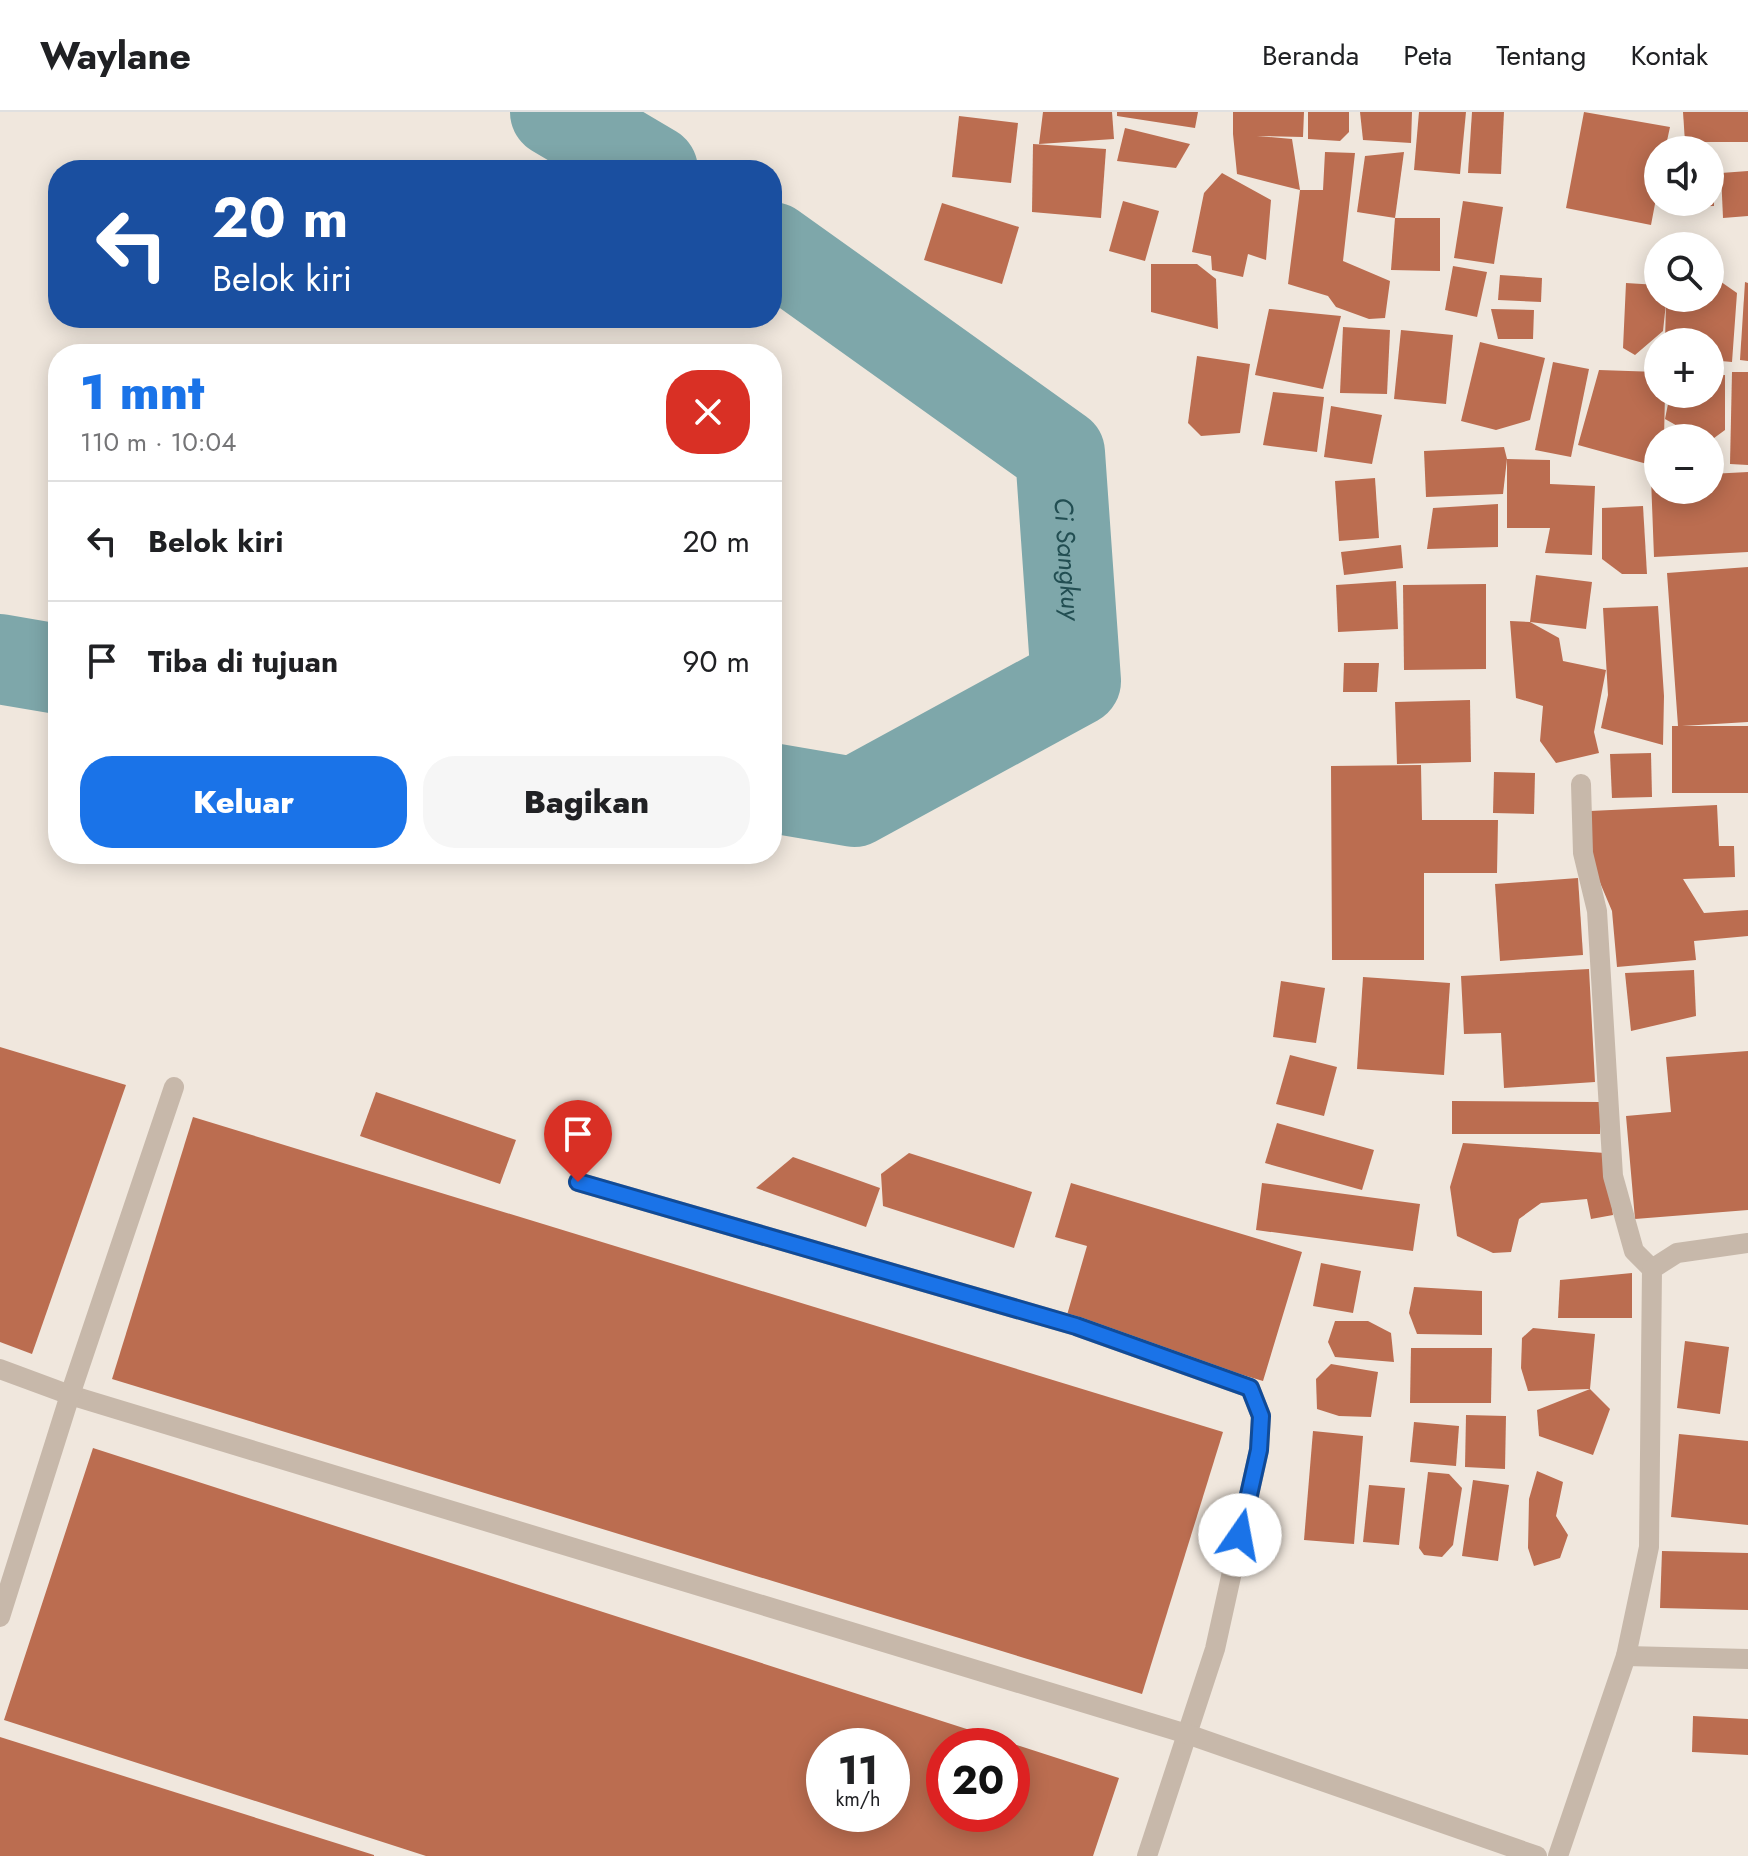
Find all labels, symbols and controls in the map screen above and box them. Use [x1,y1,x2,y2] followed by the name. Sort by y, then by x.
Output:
[40,28,191,83] text: Waylane
[1262,35,1359,76] text: Beranda
[1403,35,1452,76] text: Peta
[1496,35,1587,76] text: Tentang
[1631,35,1708,76] text: Kontak
[1644,136,1724,504] map controls
[1644,136,1724,216] button: sound
[212,177,349,258] text: 20 m
[80,192,184,296] icon: left
[1644,232,1724,312] button: search
[212,252,352,304] text: Belok kiri
[1644,328,1724,408] button: +
[80,358,204,427] text: 1 mnt
[666,370,750,454] button: close
[80,423,236,461] text: 110 m · 10:04
[1644,424,1724,504] button: −
[1044,496,1091,623] water label: Ci Sangkuy
[80,519,124,563] icon: left
[148,520,283,563] text: Belok kiri
[683,520,750,563] text: 20 m
[80,639,124,683] icon: arrive
[148,640,338,683] text: Tiba di tujuan
[682,640,750,683] text: 90 m
[80,756,407,848] button: Keluar
[423,756,750,848] button: Bagikan
[544,1100,612,1182] pin
[556,1112,600,1156] icon: arrive
[1198,1493,1282,1577] position arrow
[926,1728,1030,1832] speed limit sign: 20
[838,1741,878,1799] text: 11
[835,1785,881,1814] text: km/h

